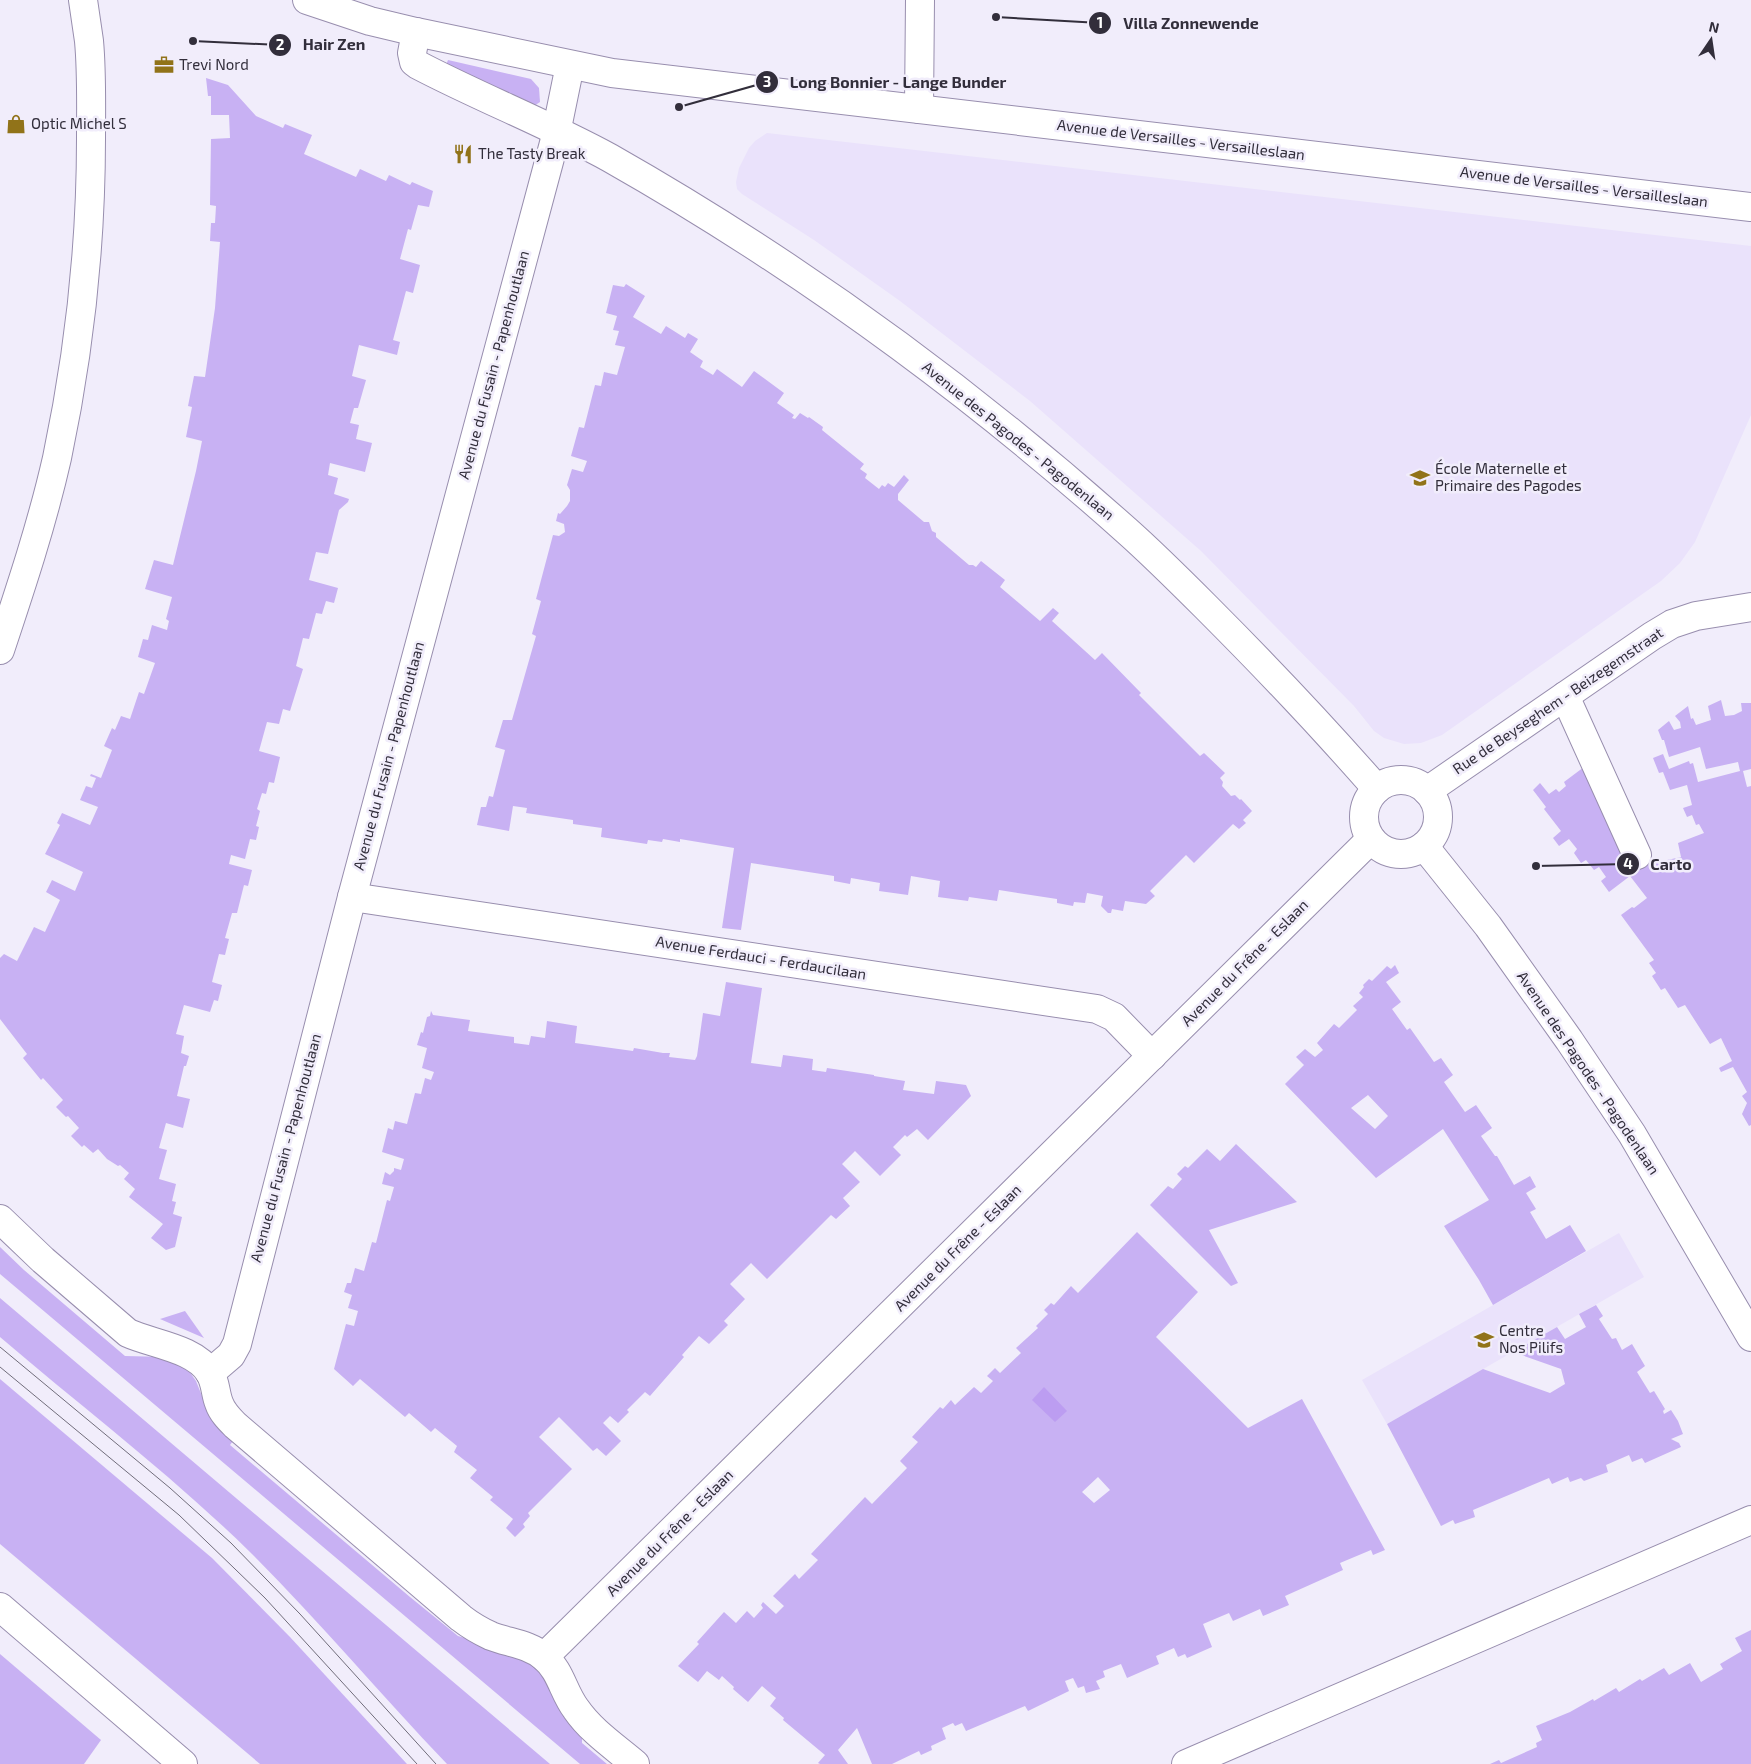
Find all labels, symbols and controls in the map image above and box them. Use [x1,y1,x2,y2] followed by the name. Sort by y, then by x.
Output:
[1088,8,1268,39] callout: Villa Zonnewende
[1097,13,1103,31] text: 1
[1123,13,1259,32] text: Villa Zonnewende
[1686,15,1736,65] north arrow
[1707,17,1721,36] text: N
[268,29,376,60] callout: Hair Zen
[303,34,365,53] text: Hair Zen
[276,35,285,53] text: 2
[153,54,175,76] office icon: Trevi Nord
[179,55,249,73] place label: Trevi Nord
[754,67,1016,98] callout: Long Bonnier - Lange Bunder
[763,72,771,90] text: 3
[790,72,1006,91] text: Long Bonnier - Lange Bunder
[5,113,27,135] shop icon: Optic Michel S
[31,114,127,132] place label: Optic Michel S
[1056,115,1306,163] street label: Avenue de Versailles - Versailleslaan
[452,143,474,165] restaurant icon: The Tasty Break
[478,144,586,162] place label: The Tasty Break
[1459,162,1709,210] street label: Avenue de Versailles - Versailleslaan
[454,249,532,481] street label: Avenue du Fusain - Papenhoutlaan
[919,357,1118,523] street label: Avenue des Pagodes - Pagodenlaan
[1435,459,1582,494] place label: École Maternelle et Primaire des Pagodes
[1409,467,1431,489] school or university icon: École Maternelle et Primaire des Pagodes
[1449,623,1666,777] street label: Rue de Beyseghem - Beizegemstraat
[349,640,427,872] street label: Avenue du Fusain - Papenhoutlaan
[1616,849,1702,880] callout: Carto
[1623,854,1633,872] text: 4
[1650,854,1692,873] text: Carto
[1177,895,1311,1029] street label: Avenue du Frêne - Eslaan
[655,931,868,983] street label: Avenue Ferdauci - Ferdaucilaan
[1514,967,1664,1178] street label: Avenue des Pagodes - Pagodenlaan
[246,1032,324,1264] street label: Avenue du Fusain - Papenhoutlaan
[890,1180,1024,1314] street label: Avenue du Frêne - Eslaan
[1499,1321,1563,1356] place label: Centre Nos Pilifs
[1473,1329,1495,1351] school or university icon: Centre Nos Pilifs
[602,1465,736,1599] street label: Avenue du Frêne - Eslaan

